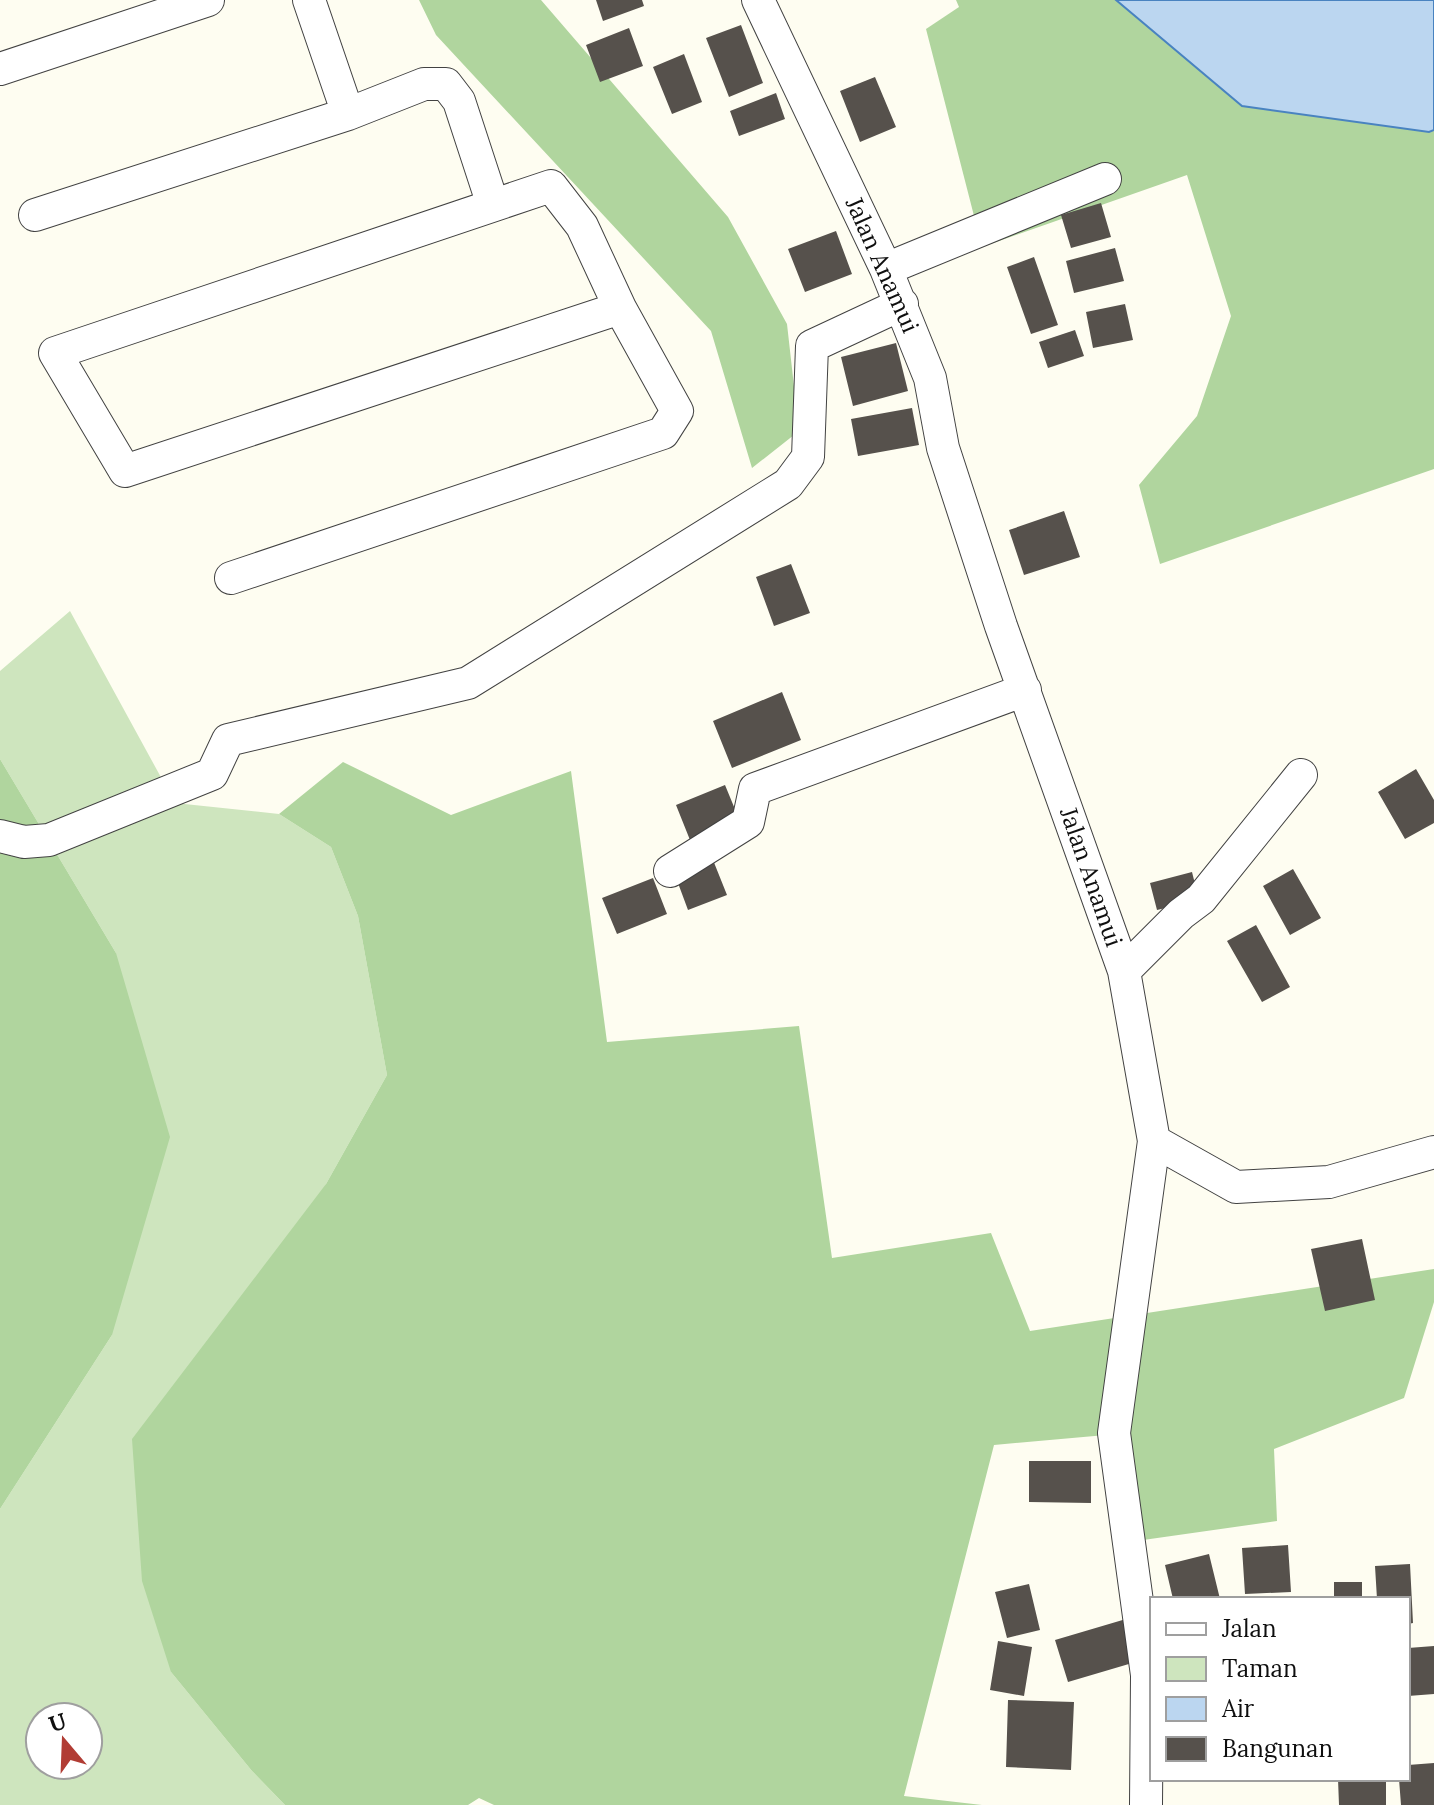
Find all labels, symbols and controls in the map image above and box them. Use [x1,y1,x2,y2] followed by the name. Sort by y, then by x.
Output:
[838,191,926,337] street label: Jalan Anamui
[1053,802,1130,951] street label: Jalan Anamui
[1150,1597,1410,1781] legend
[1221,1613,1276,1644] text: Jalan
[1222,1653,1298,1684] text: Taman
[1221,1693,1255,1724] text: Air
[24,1701,104,1781] north arrow
[45,1706,70,1738] text: U
[1222,1733,1333,1764] text: Bangunan

